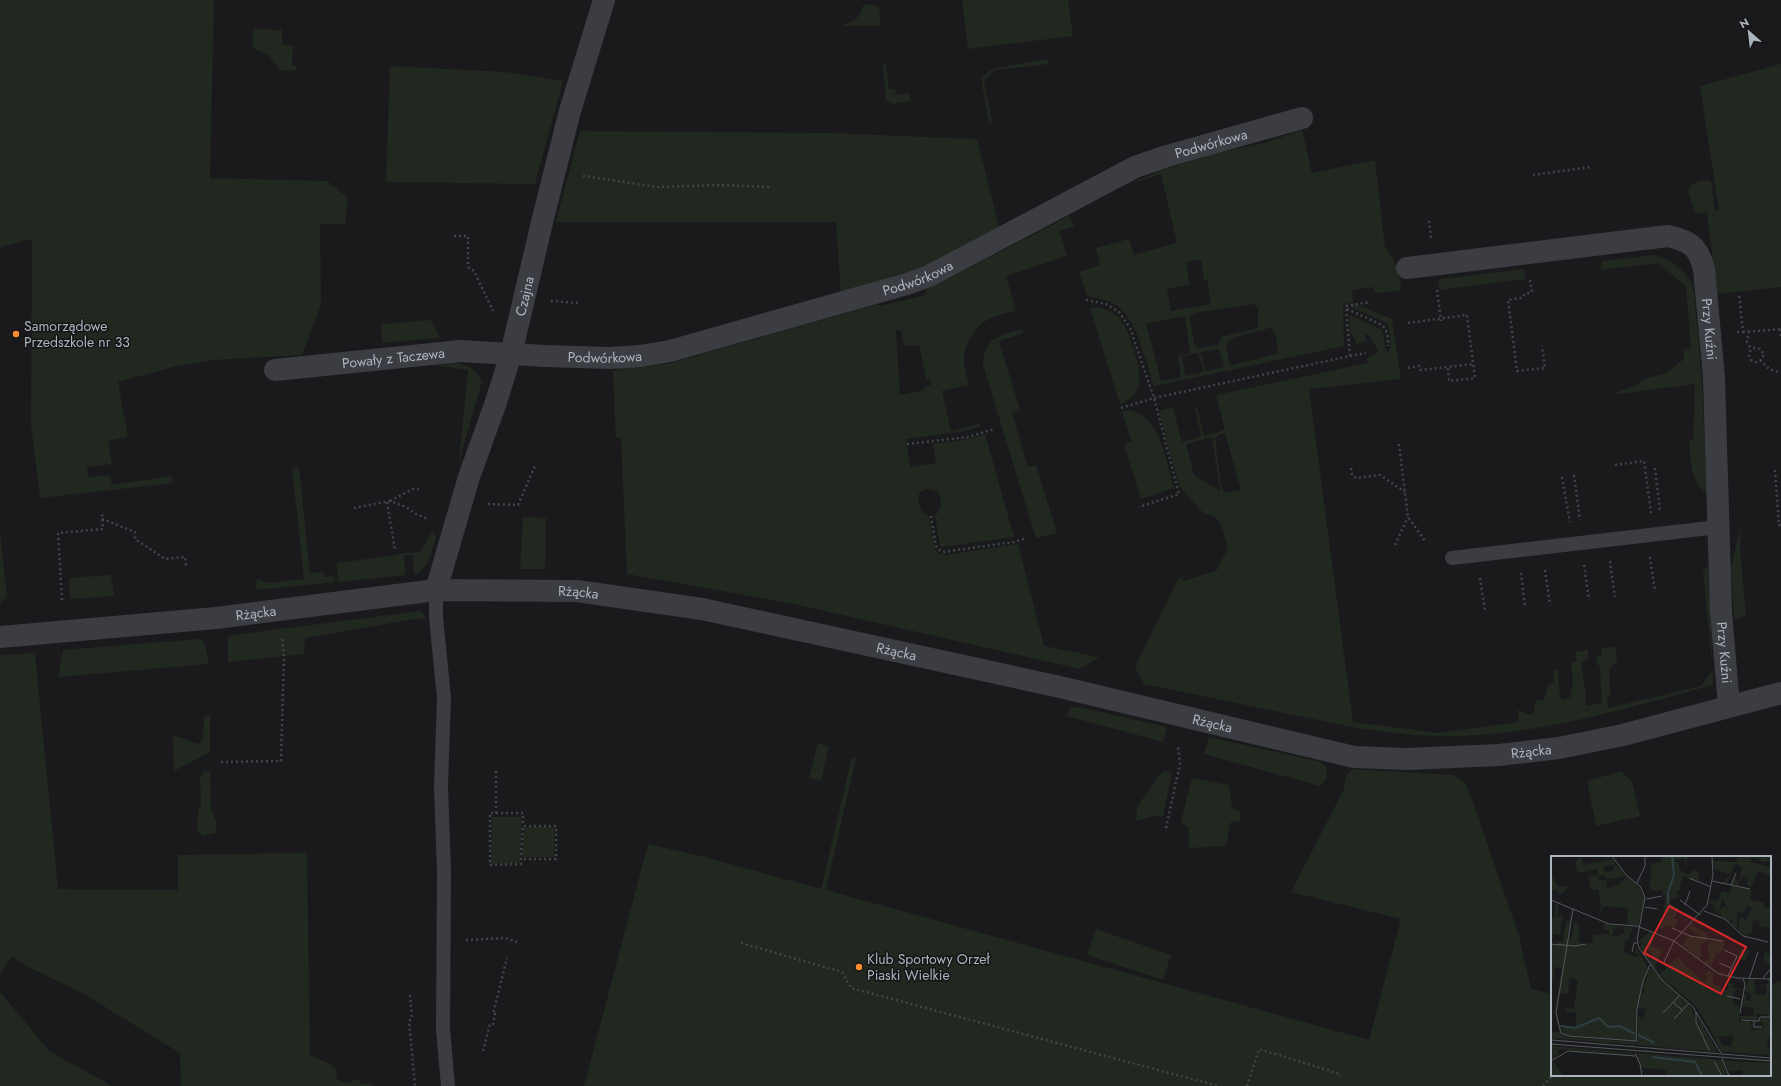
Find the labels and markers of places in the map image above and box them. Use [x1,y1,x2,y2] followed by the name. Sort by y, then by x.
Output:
[24,316,130,352] place label: Samorządowe Przedszkole nr 33
[11,329,21,339] marker: Samorządowe Przedszkole nr 33
[867,949,991,985] place label: Klub Sportowy Orzeł Piaski Wielkie
[854,962,864,972] marker: Klub Sportowy Orzeł Piaski Wielkie

